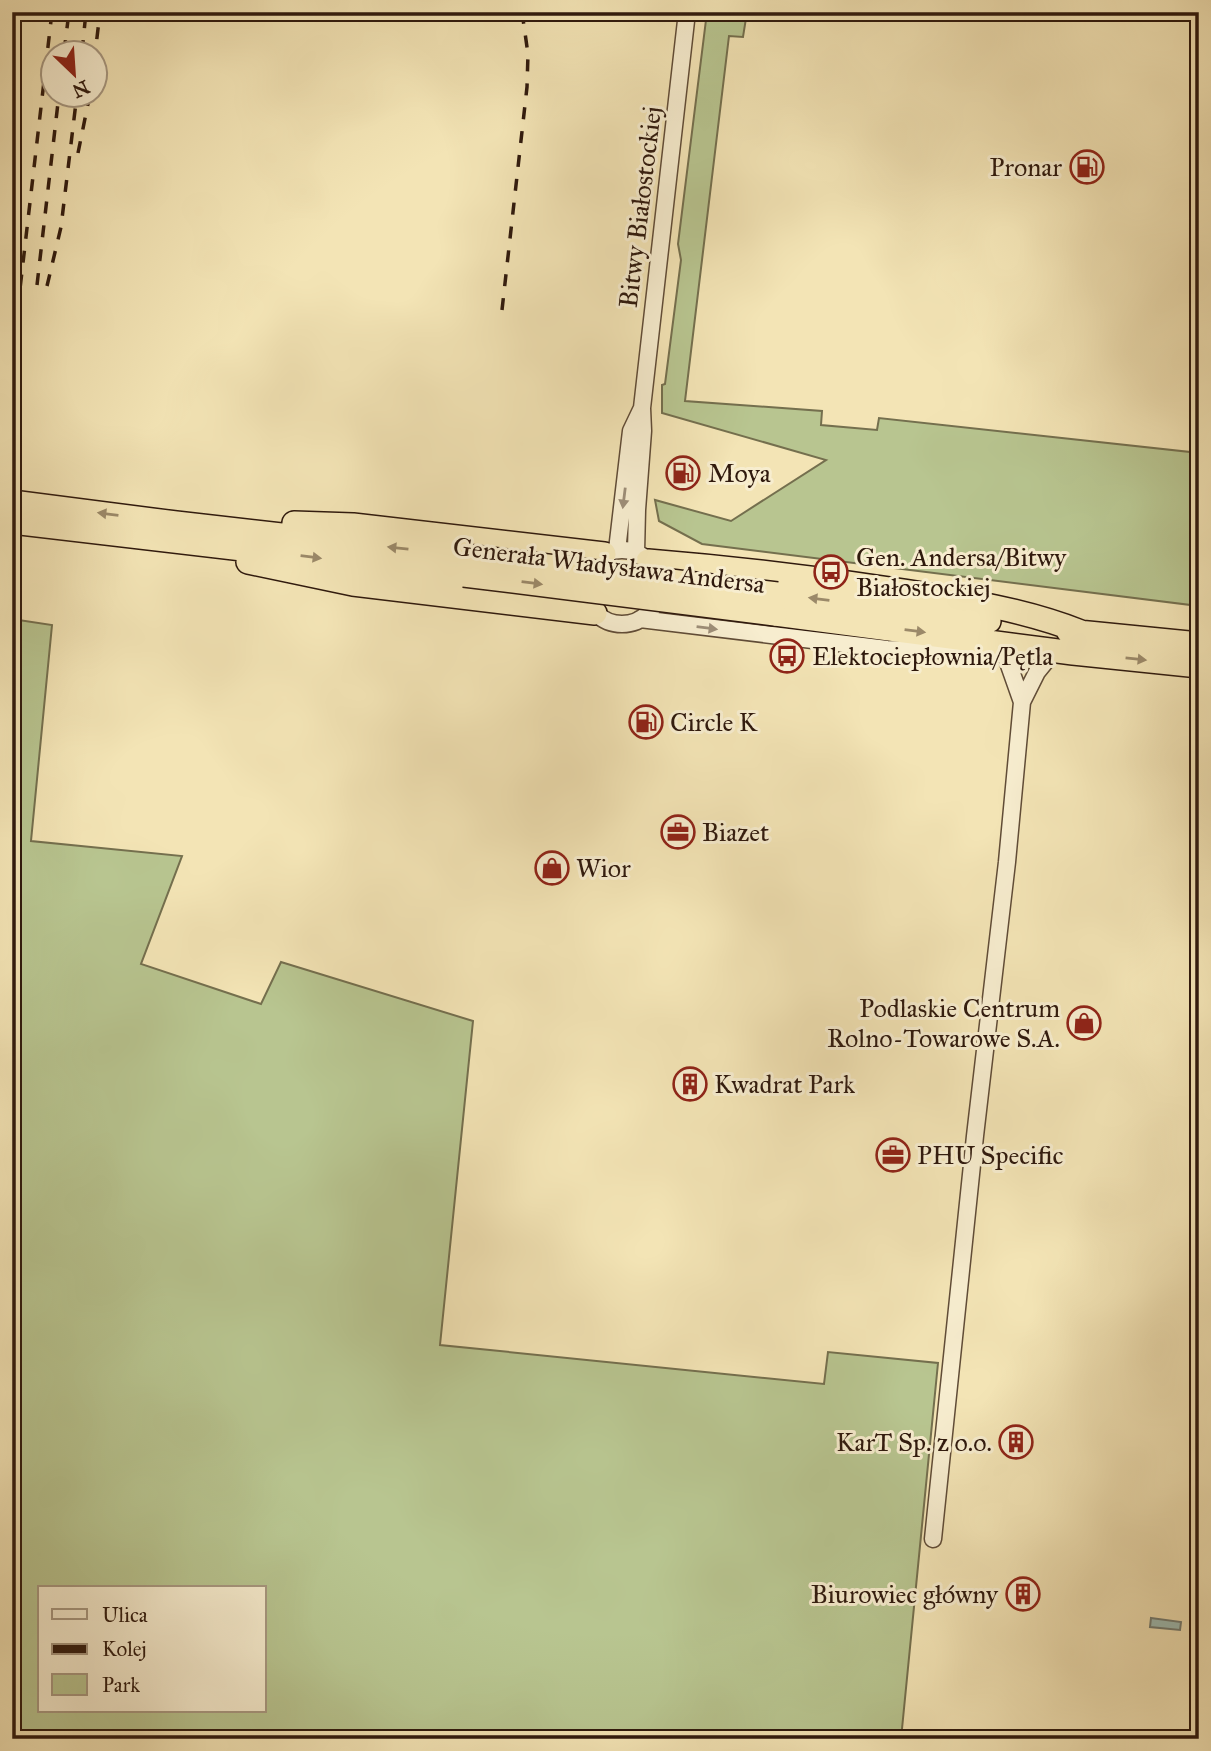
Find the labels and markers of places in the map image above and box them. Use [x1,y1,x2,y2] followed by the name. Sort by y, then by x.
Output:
[1068,148,1106,186] fuel station icon: Pronar
[990,151,1062,183] place label: Pronar
[664,454,702,492] fuel station icon: Moya
[708,457,771,489] place label: Moya
[856,541,1067,603] place label: Gen. Andersa/Bitwy Białostockiej
[812,553,850,591] bus stop icon: Gen. Andersa/Bitwy Białostockiej
[768,637,806,675] bus stop icon: Elektociepłownia/Pętla
[812,640,1053,672] place label: Elektociepłownia/Pętla
[627,703,665,741] fuel station icon: Circle K
[670,706,758,738] place label: Circle K
[659,813,697,851] office icon: Biazet
[702,816,769,848] place label: Biazet
[533,849,571,887] shop icon: Wior
[576,852,631,884] place label: Wior
[827,992,1060,1054] place label: Podlaskie Centrum Rolno-Towarowe S.A.
[1065,1004,1103,1042] shop icon: Podlaskie Centrum Rolno-Towarowe S.A.
[671,1065,709,1103] building icon: Kwadrat Park
[714,1068,856,1100] place label: Kwadrat Park
[874,1136,912,1174] office icon: PHU Specific
[917,1139,1063,1171] place label: PHU Specific
[997,1423,1035,1461] building icon: KarT Sp. z o.o.
[836,1426,992,1458] place label: KarT Sp. z o.o.
[1004,1575,1042,1613] building icon: Biurowiec główny
[811,1578,999,1610] place label: Biurowiec główny

